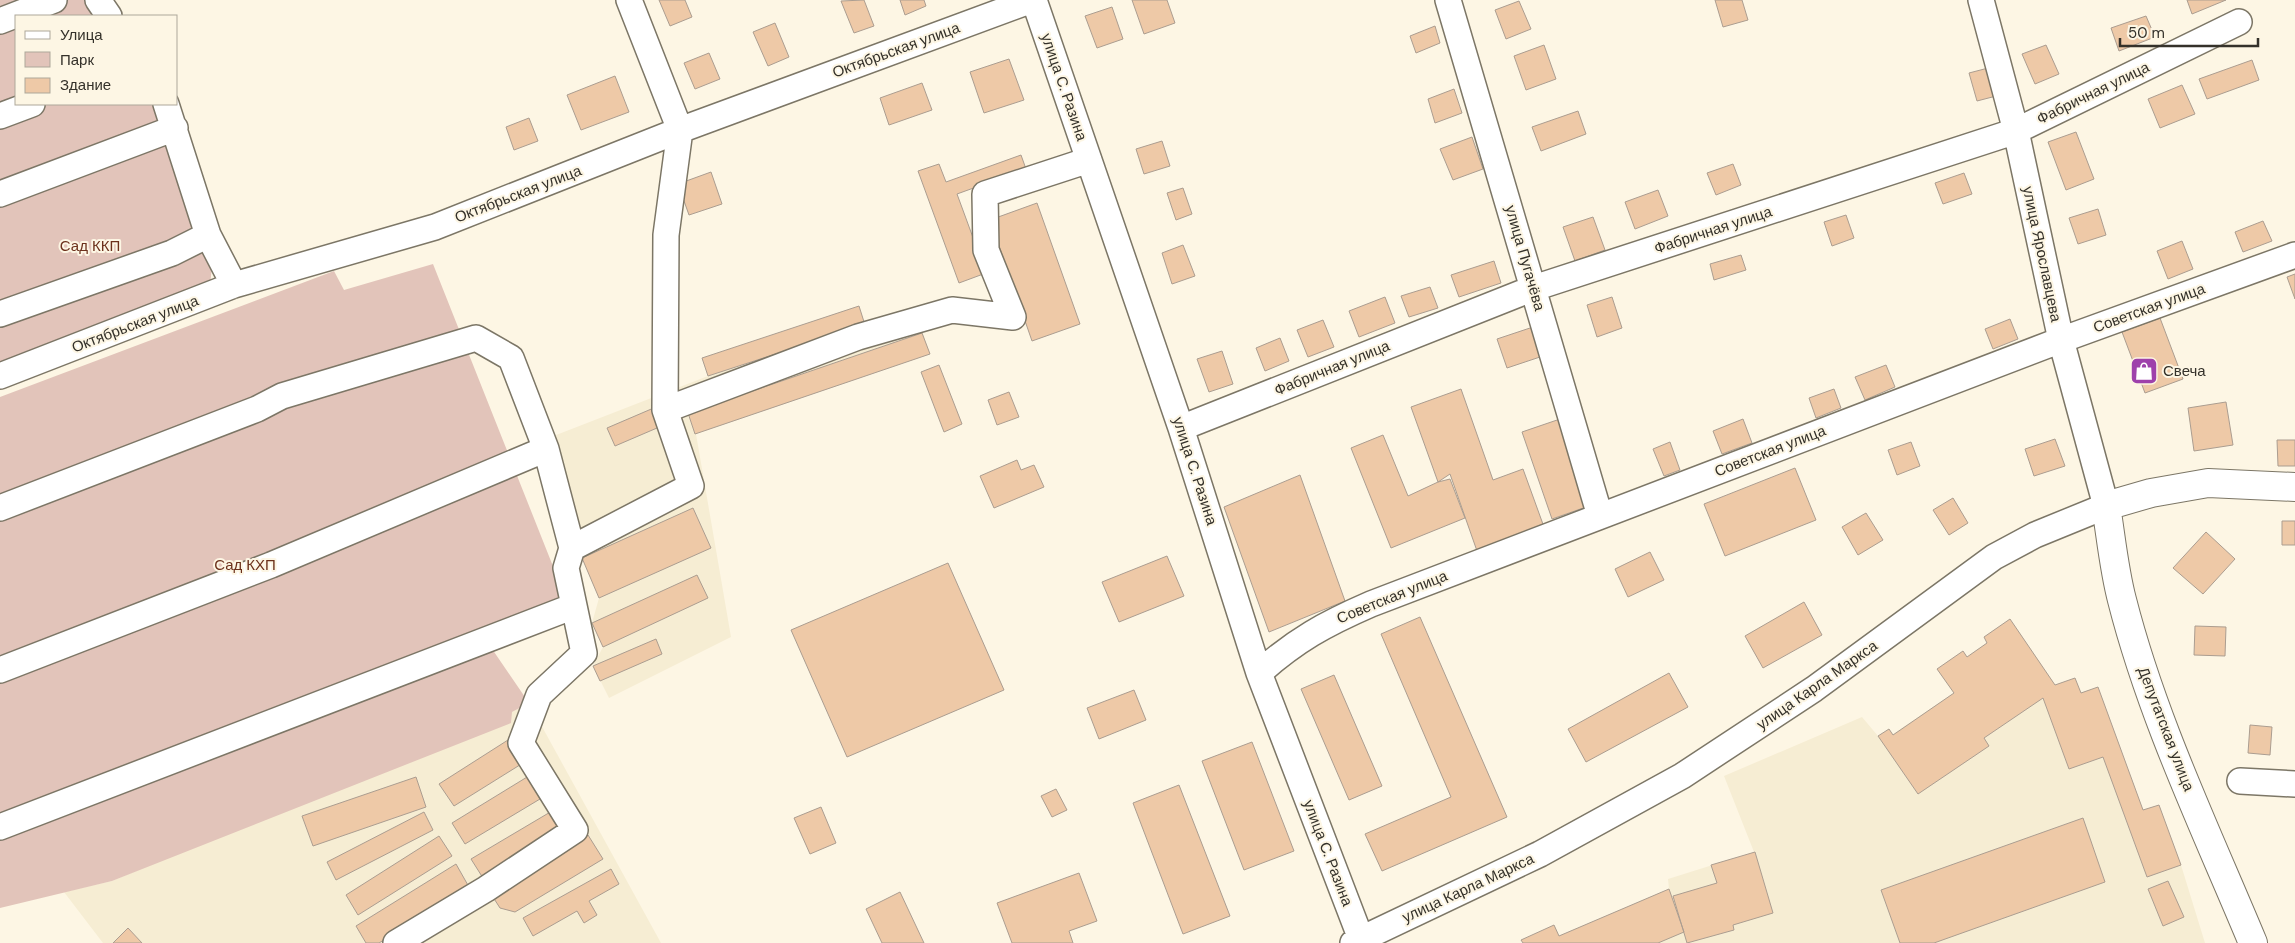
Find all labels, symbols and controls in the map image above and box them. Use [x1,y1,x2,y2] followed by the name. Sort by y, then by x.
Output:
[15,15,178,105] legend
[2120,15,2258,47] scale bar
[830,17,963,82] street label: Октябрьская улица
[2128,23,2165,43] text: 50 m
[60,25,103,45] text: Улица
[1036,31,1092,144] street label: улица С. Разина
[60,50,94,70] text: Парк
[2033,57,2153,129] street label: Фабричная улица
[60,75,111,95] text: Здание
[452,160,585,227] street label: Октябрьская улица
[2018,184,2066,324] street label: улица Ярославцева
[1651,201,1775,258] street label: Фабричная улица
[1500,203,1550,314] street label: улица Пугачёва
[60,236,120,256] park label: Сад ККП
[2090,278,2208,338] street label: Советская улица
[69,290,202,357] street label: Октябрьская улица
[1271,335,1393,400] street label: Фабричная улица
[2129,356,2159,386] shop icon: Свеча
[2163,361,2206,381] place label: Свеча
[1168,414,1222,528] street label: улица С. Разина
[1712,420,1829,481] street label: Советская улица
[214,555,276,575] park label: Сад КХП
[1334,565,1451,628] street label: Советская улица
[1753,635,1882,734] street label: улица Карла Маркса
[2133,664,2199,795] street label: Депутатская улица
[1298,797,1358,910] street label: улица С. Разина
[1399,848,1538,927] street label: улица Карла Маркса

